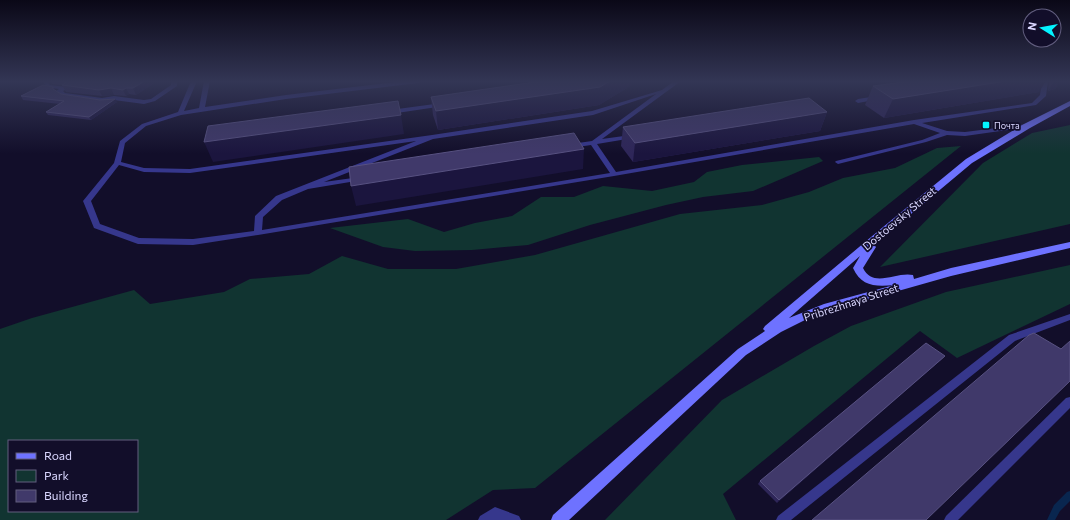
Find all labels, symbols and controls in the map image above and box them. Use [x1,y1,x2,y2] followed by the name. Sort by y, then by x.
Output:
[1022,8,1062,48] north arrow
[1025,21,1039,31] text: N
[981,120,991,130] marker: Почта
[994,120,1020,131] place label: Почта
[860,183,939,252] street label: Dostoevsky Street
[802,280,900,323] street label: Pribrezhnaya Street
[8,440,138,512] legend
[44,448,72,462] text: Road
[44,468,70,482] text: Park
[44,488,88,502] text: Building

